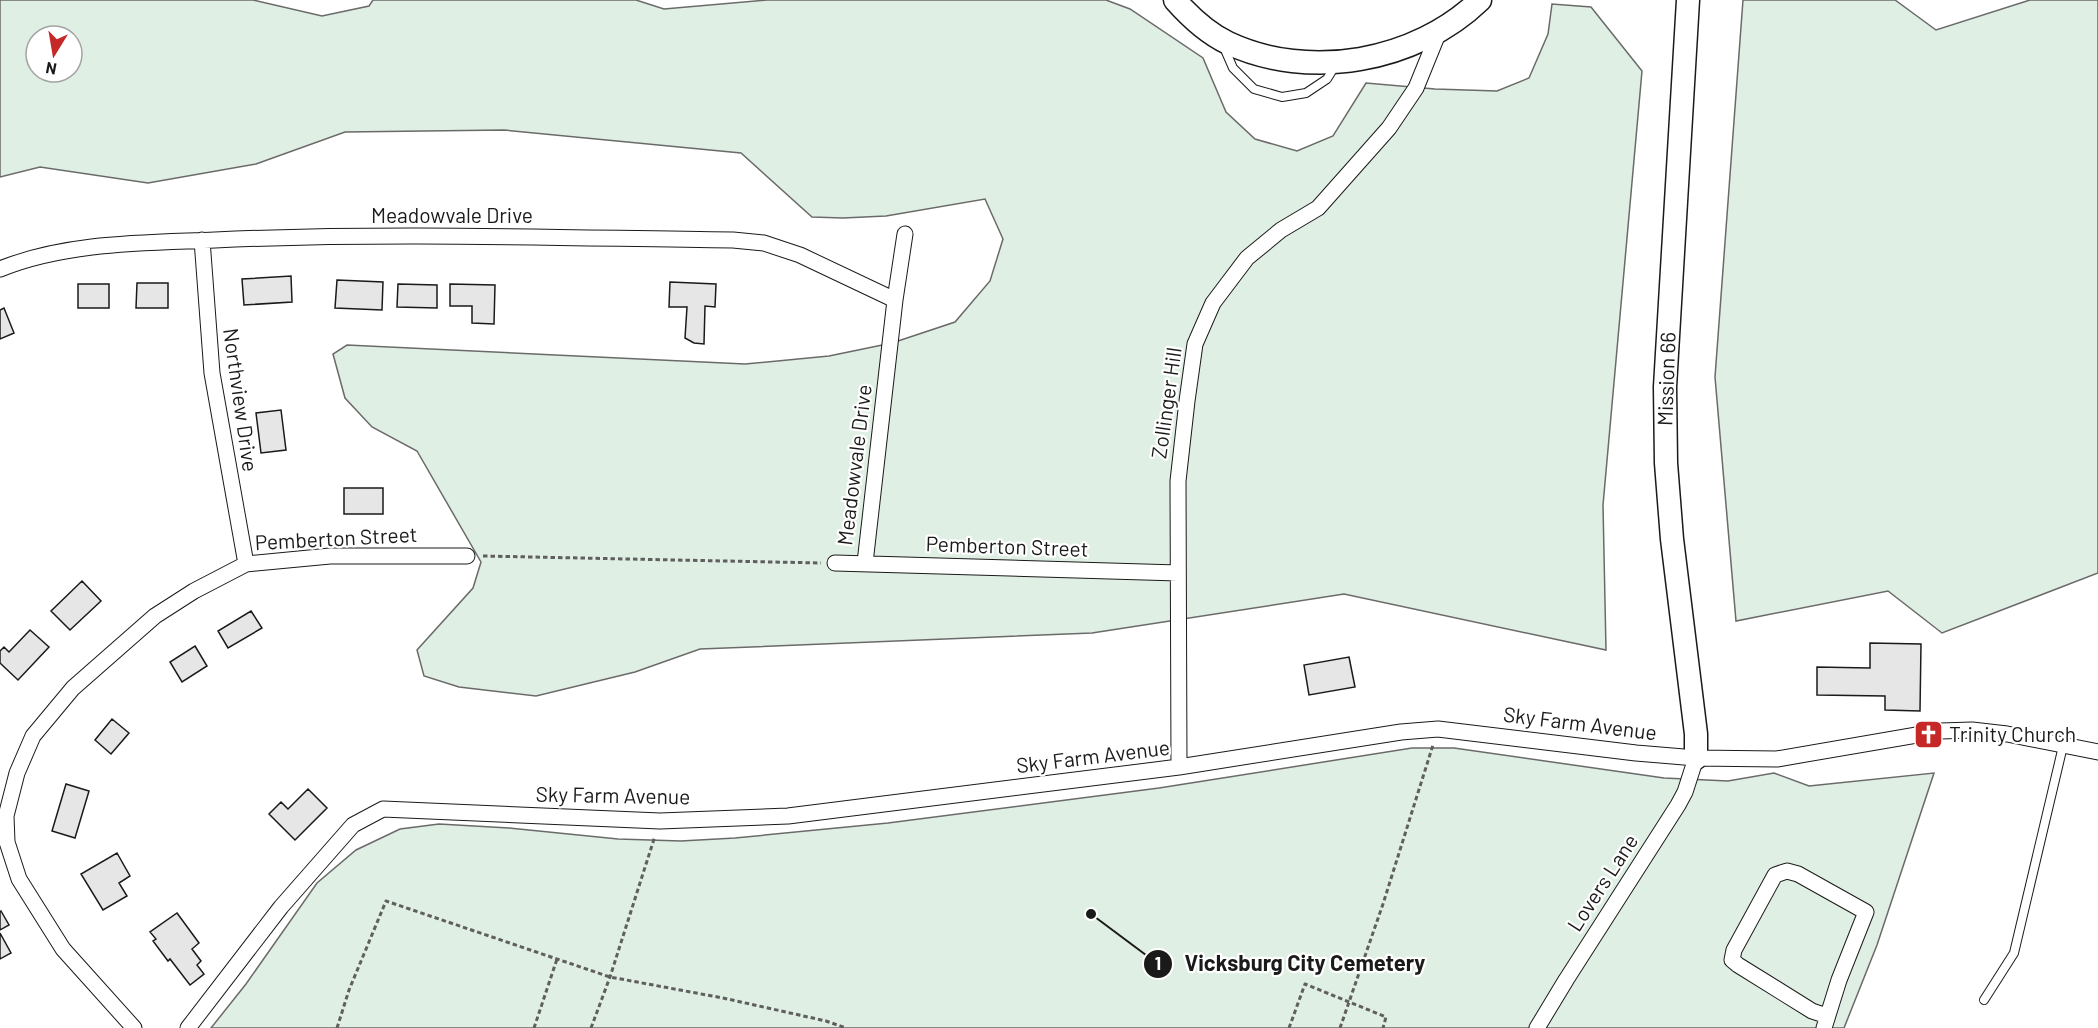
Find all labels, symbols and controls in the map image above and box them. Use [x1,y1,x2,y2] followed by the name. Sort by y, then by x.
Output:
[24,24,84,84] north arrow
[44,59,58,80] text: N
[371,202,533,227] street label: Meadowvale Drive
[219,326,264,473] street label: Northview Drive
[1651,331,1680,426] street label: Mission 66
[1145,345,1186,460] street label: Zollinger Hill
[831,383,876,547] street label: Meadowvale Drive
[254,521,418,554] street label: Pemberton Street
[925,530,1089,561] street label: Pemberton Street
[1502,701,1658,744] street label: Sky Farm Avenue
[1912,719,1944,751] church icon: Trinity Church
[1949,721,2076,746] place label: Trinity Church
[1015,734,1171,777] street label: Sky Farm Avenue
[536,781,691,808] street label: Sky Farm Avenue
[1561,829,1642,935] street label: Lovers Lane
[1143,944,1437,984] callout: Vicksburg City Cemetery
[1185,949,1425,975] text: Vicksburg City Cemetery
[1155,952,1161,974] text: 1

